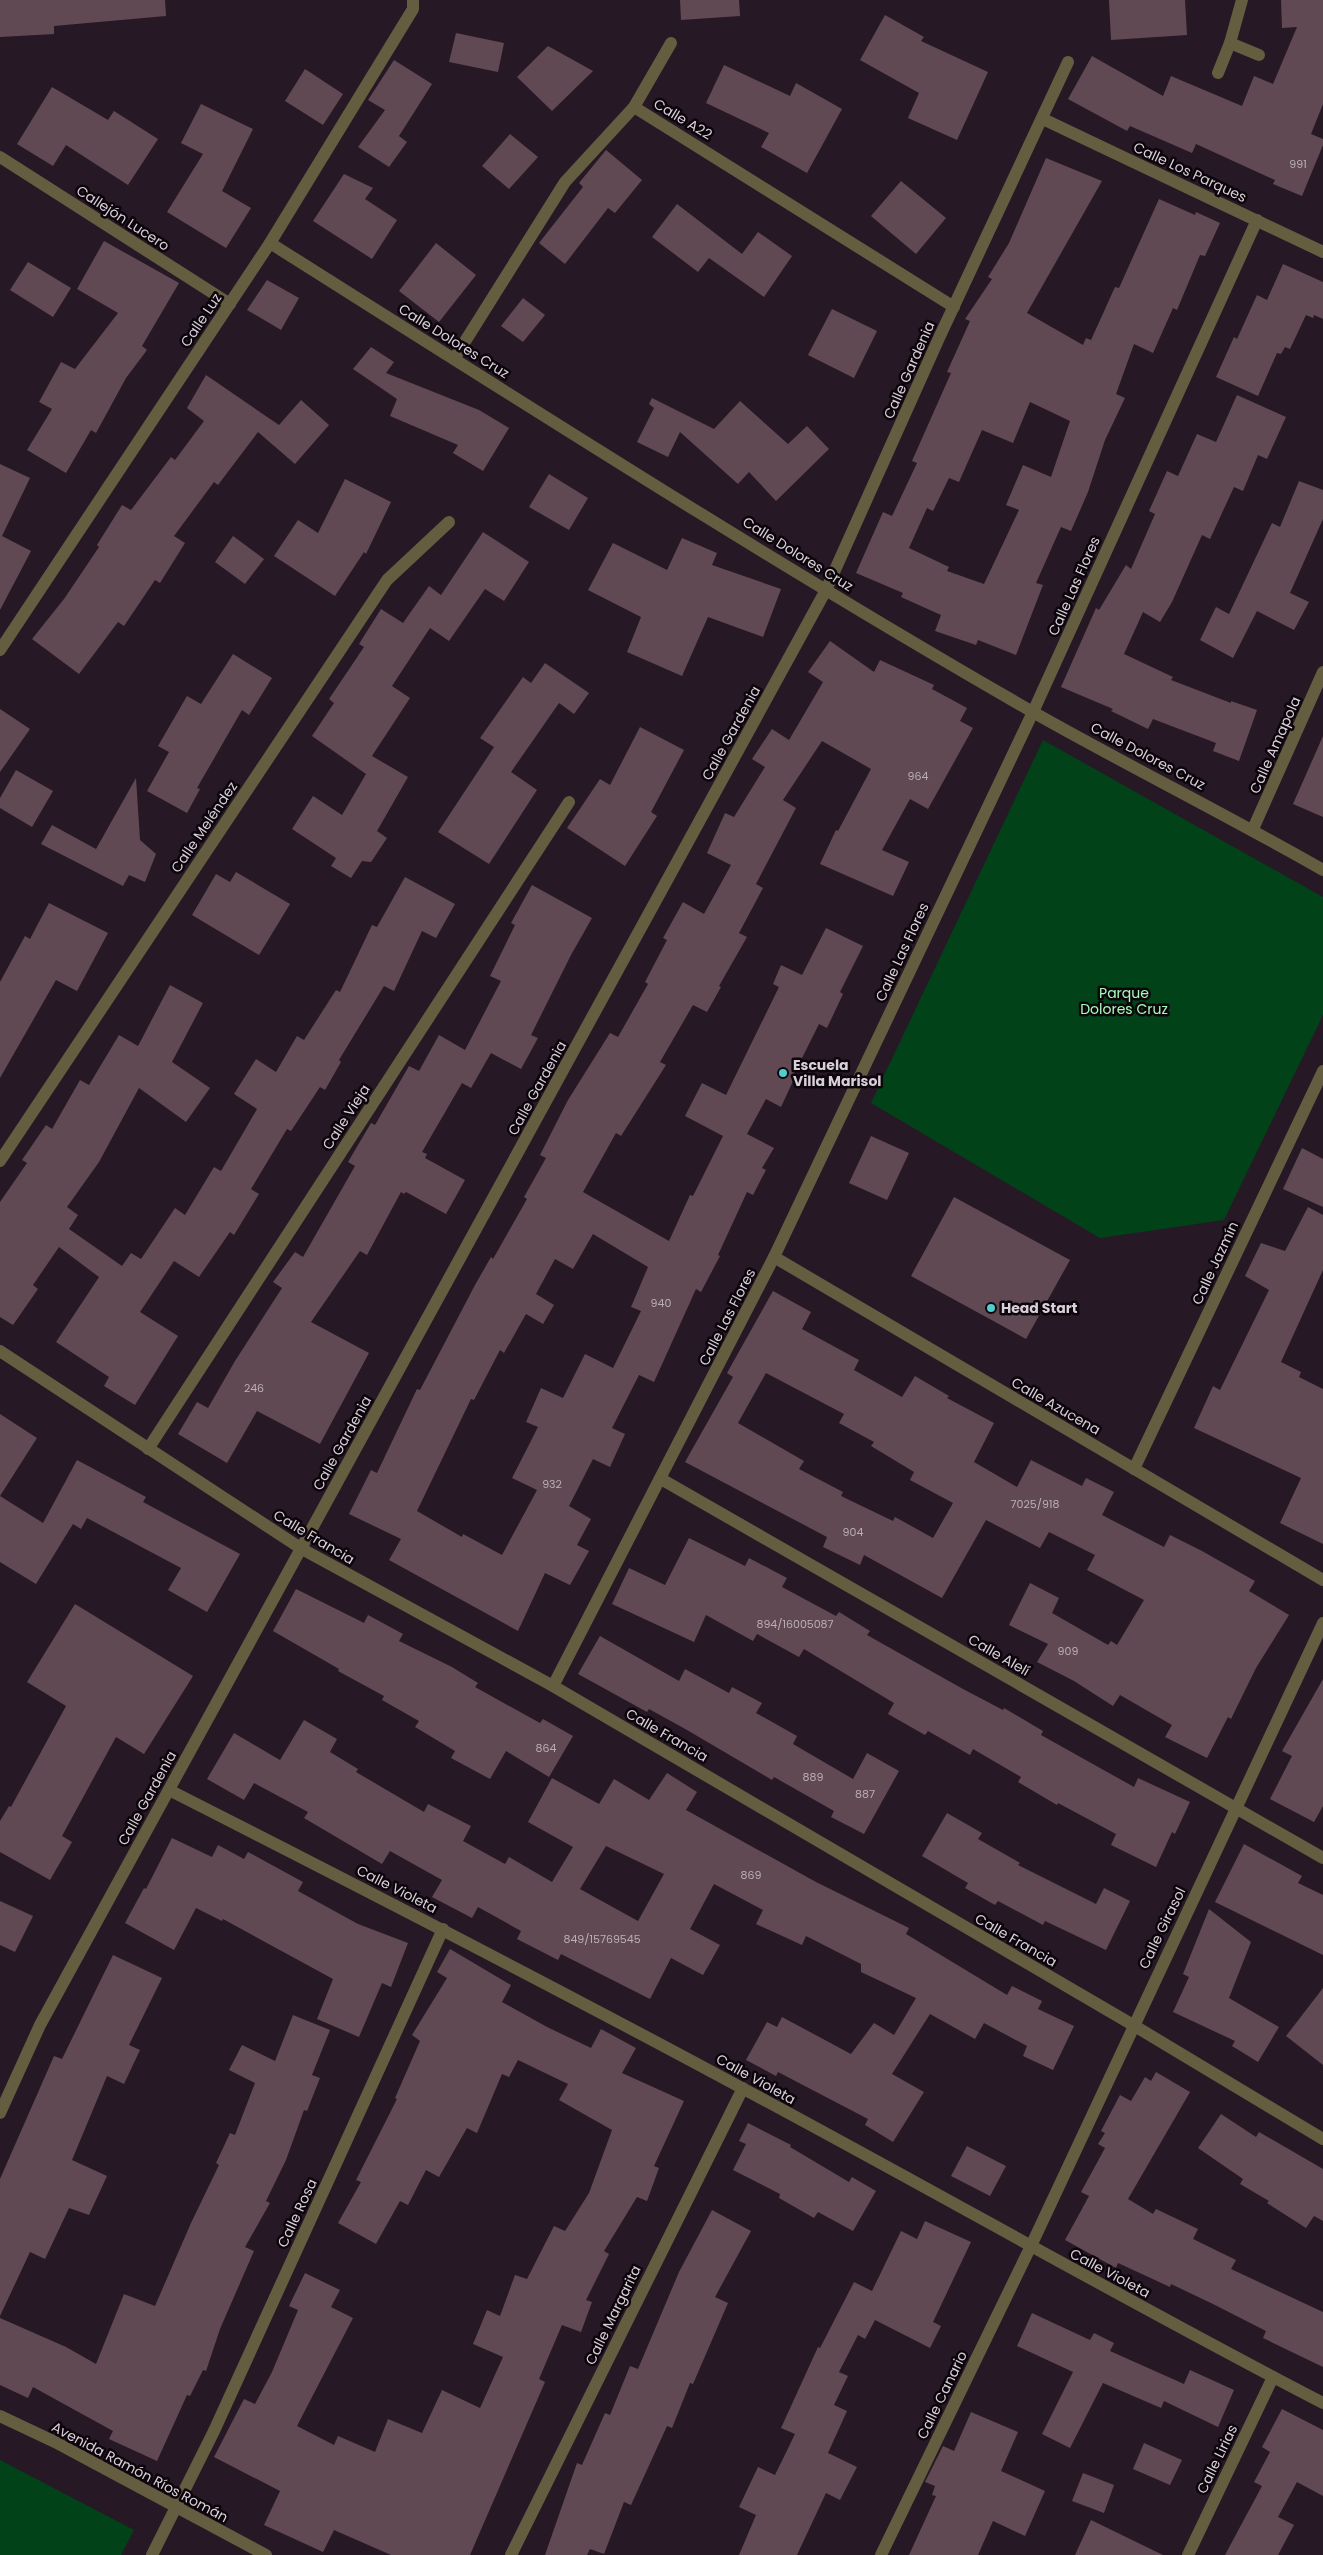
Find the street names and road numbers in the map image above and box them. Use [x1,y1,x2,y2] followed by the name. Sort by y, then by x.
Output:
[650,94,716,144] street label: Calle A22
[1130,137,1250,207] street label: Calle Los Parques
[73,180,173,256] street label: Callejón Lucero
[176,289,226,351] street label: Calle Luz
[395,299,513,383] street label: Calle Dolores Cruz
[878,318,940,422] street label: Calle Gardenia
[739,512,857,596] street label: Calle Dolores Cruz
[1043,533,1105,639] street label: Calle Las Flores
[697,682,765,784] street label: Calle Gardenia
[1245,693,1305,797] street label: Calle Amapola
[1087,717,1209,795] street label: Calle Dolores Cruz
[166,778,242,876] street label: Calle Meléndez
[870,899,934,1005] street label: Calle Las Flores
[503,1037,571,1139] street label: Calle Gardenia
[317,1080,375,1154] street label: Calle Vieja
[1187,1218,1243,1308] street label: Calle Jazmín
[694,1265,760,1369] street label: Calle Las Flores
[1008,1372,1104,1440] street label: Calle Azucena
[308,1392,376,1494] street label: Calle Gardenia
[270,1505,358,1569] street label: Calle Francia
[965,1629,1034,1681] street label: Calle Alelí
[622,1703,712,1767] street label: Calle Francia
[113,1747,181,1849] street label: Calle Gardenia
[353,1860,441,1918] street label: Calle Violeta
[1134,1884,1190,1972] street label: Calle Girasol
[971,1908,1061,1972] street label: Calle Francia
[713,2049,799,2109] street label: Calle Violeta
[272,2175,322,2251] street label: Calle Rosa
[1066,2243,1154,2303] street label: Calle Violeta
[580,2262,646,2368] street label: Calle Margarita
[912,2347,972,2442] street label: Calle Canario
[48,2417,232,2527] street label: Avenida Ramón Ríos Román
[1192,2421,1242,2497] street label: Calle Lirias

